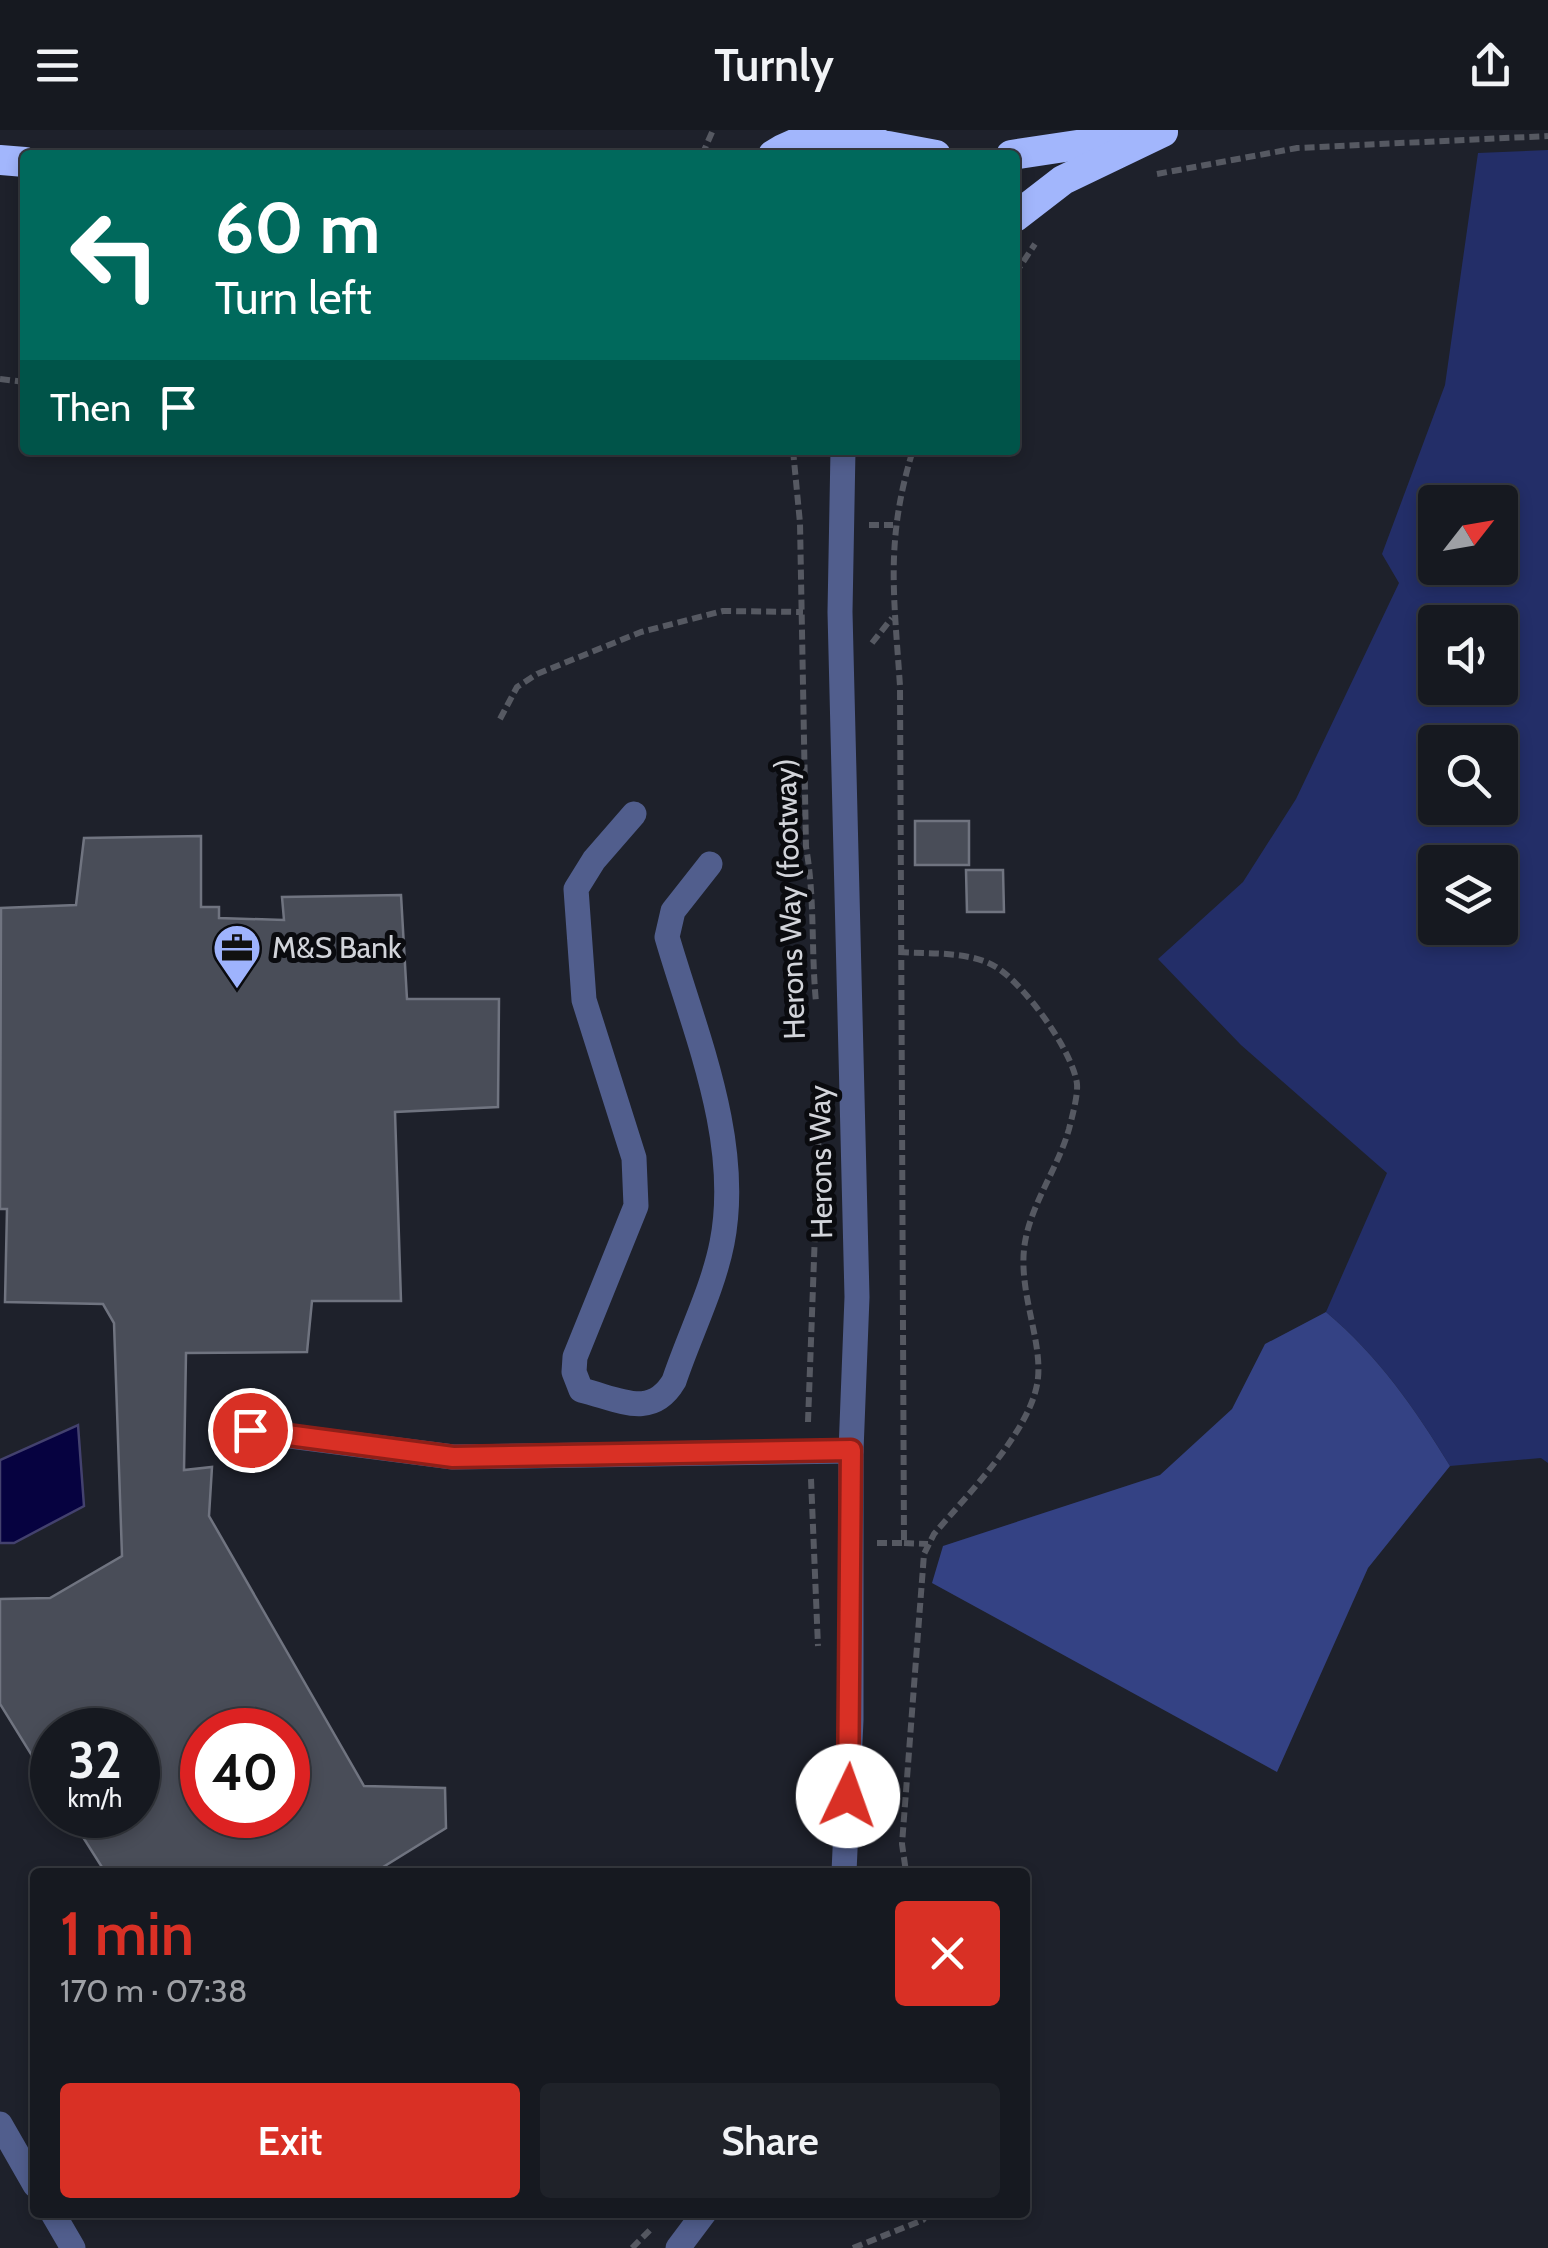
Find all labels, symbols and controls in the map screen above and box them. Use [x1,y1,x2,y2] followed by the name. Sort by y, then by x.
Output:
[30,38,85,93] icon: menu
[714,38,834,92] text: Turnly
[1463,38,1518,93] icon: share
[215,185,380,271] text: 60 m
[50,190,180,320] icon: left
[215,271,372,325] text: Turn left
[151,380,206,435] icon: arrive
[50,384,131,431] text: Then
[1418,485,1518,585] north arrow
[1418,485,1518,945] map controls
[1418,605,1518,705] button: sound
[1418,725,1518,825] button: search
[766,758,813,1040] street label: Herons Way (footway)
[1418,845,1518,945] button: layers
[211,922,263,990] office icon: M&S Bank
[272,929,402,966] place label: M&S Bank
[801,1085,840,1239] street label: Herons Way
[208,1388,293,1473] pin
[223,1403,278,1458] icon: arrive
[180,1708,310,1838] speed limit sign: 40
[68,1730,122,1791] text: 32
[796,1744,900,1848] position arrow
[68,1783,122,1813] text: km/h
[60,1897,194,1970] text: 1 min
[895,1901,1000,2006] button: close
[60,1971,247,2010] text: 170 m · 07:38
[60,2083,520,2198] button: Exit
[540,2083,1000,2198] button: Share

